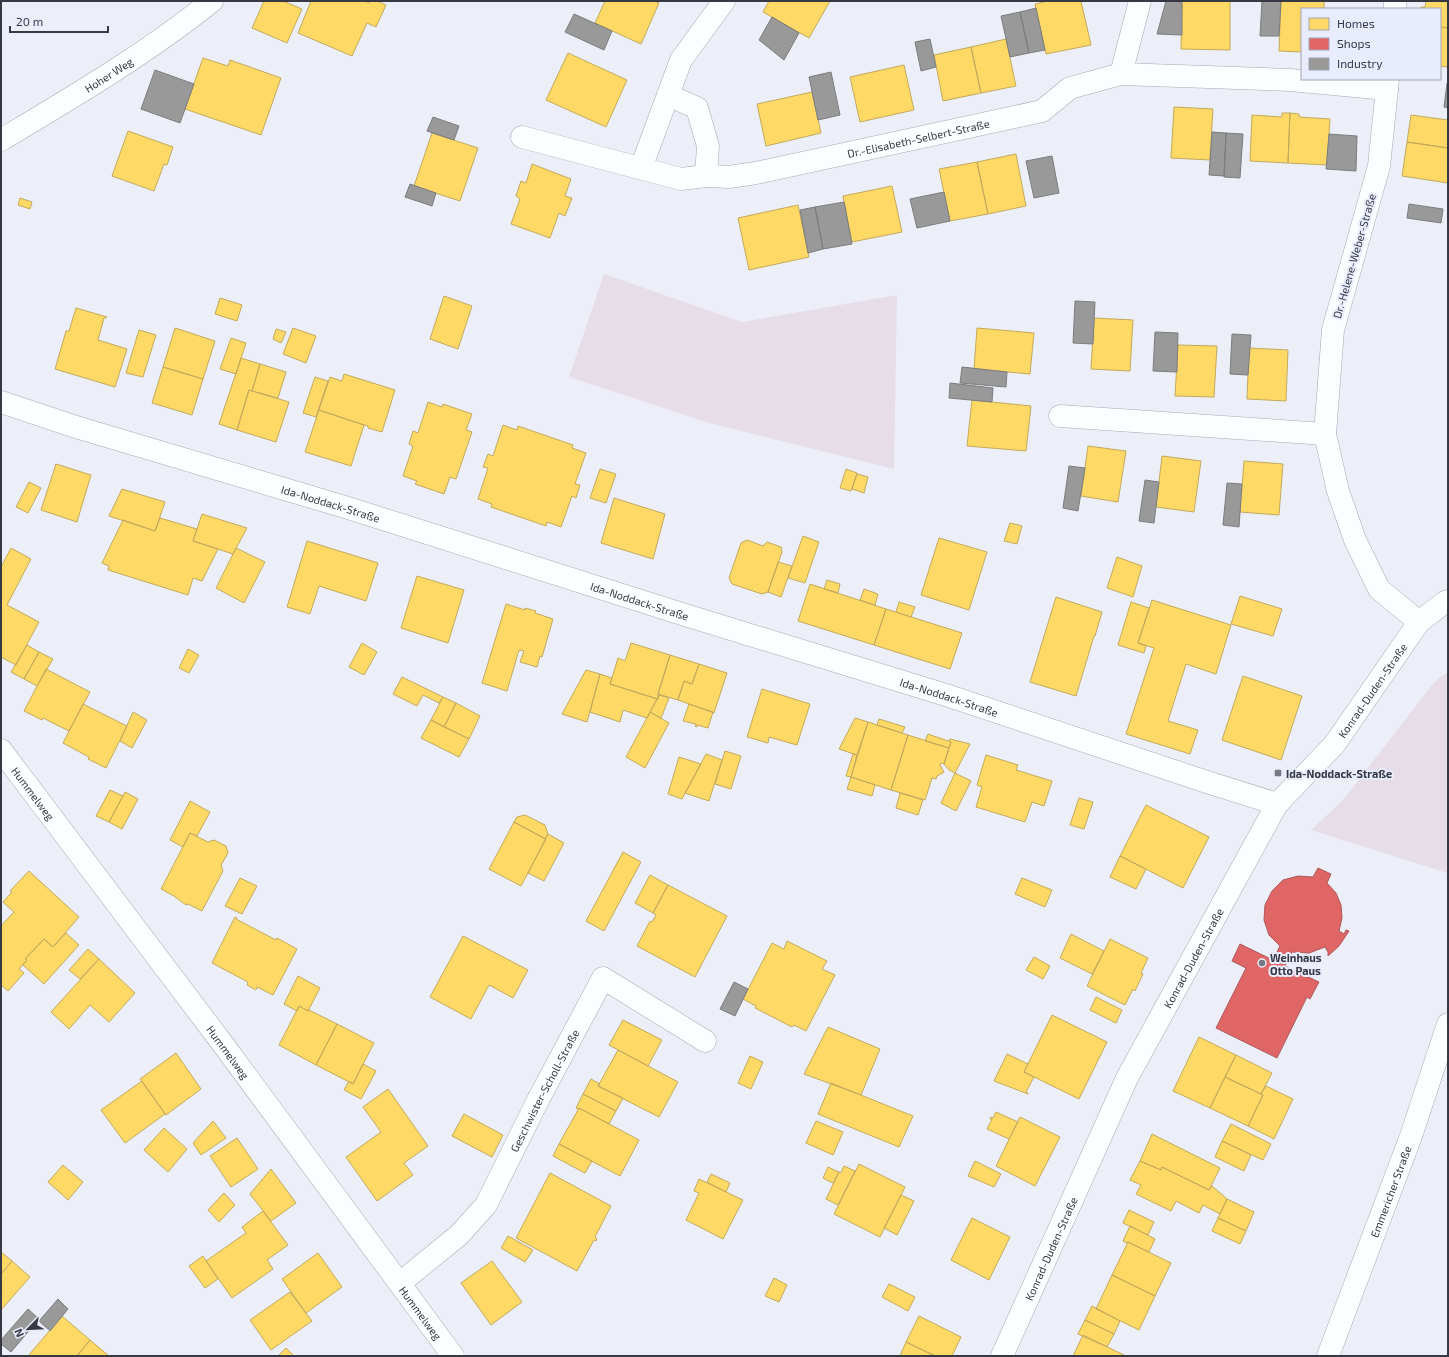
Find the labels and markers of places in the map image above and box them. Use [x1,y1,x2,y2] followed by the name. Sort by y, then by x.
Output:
[1286,767,1392,780] place label: Ida-Noddack-Straße
[1273,768,1283,778] marker: Ida-Noddack-Straße
[1270,951,1322,977] place label: Weinhaus Otto Paus
[1257,958,1267,968] marker: Weinhaus Otto Paus

